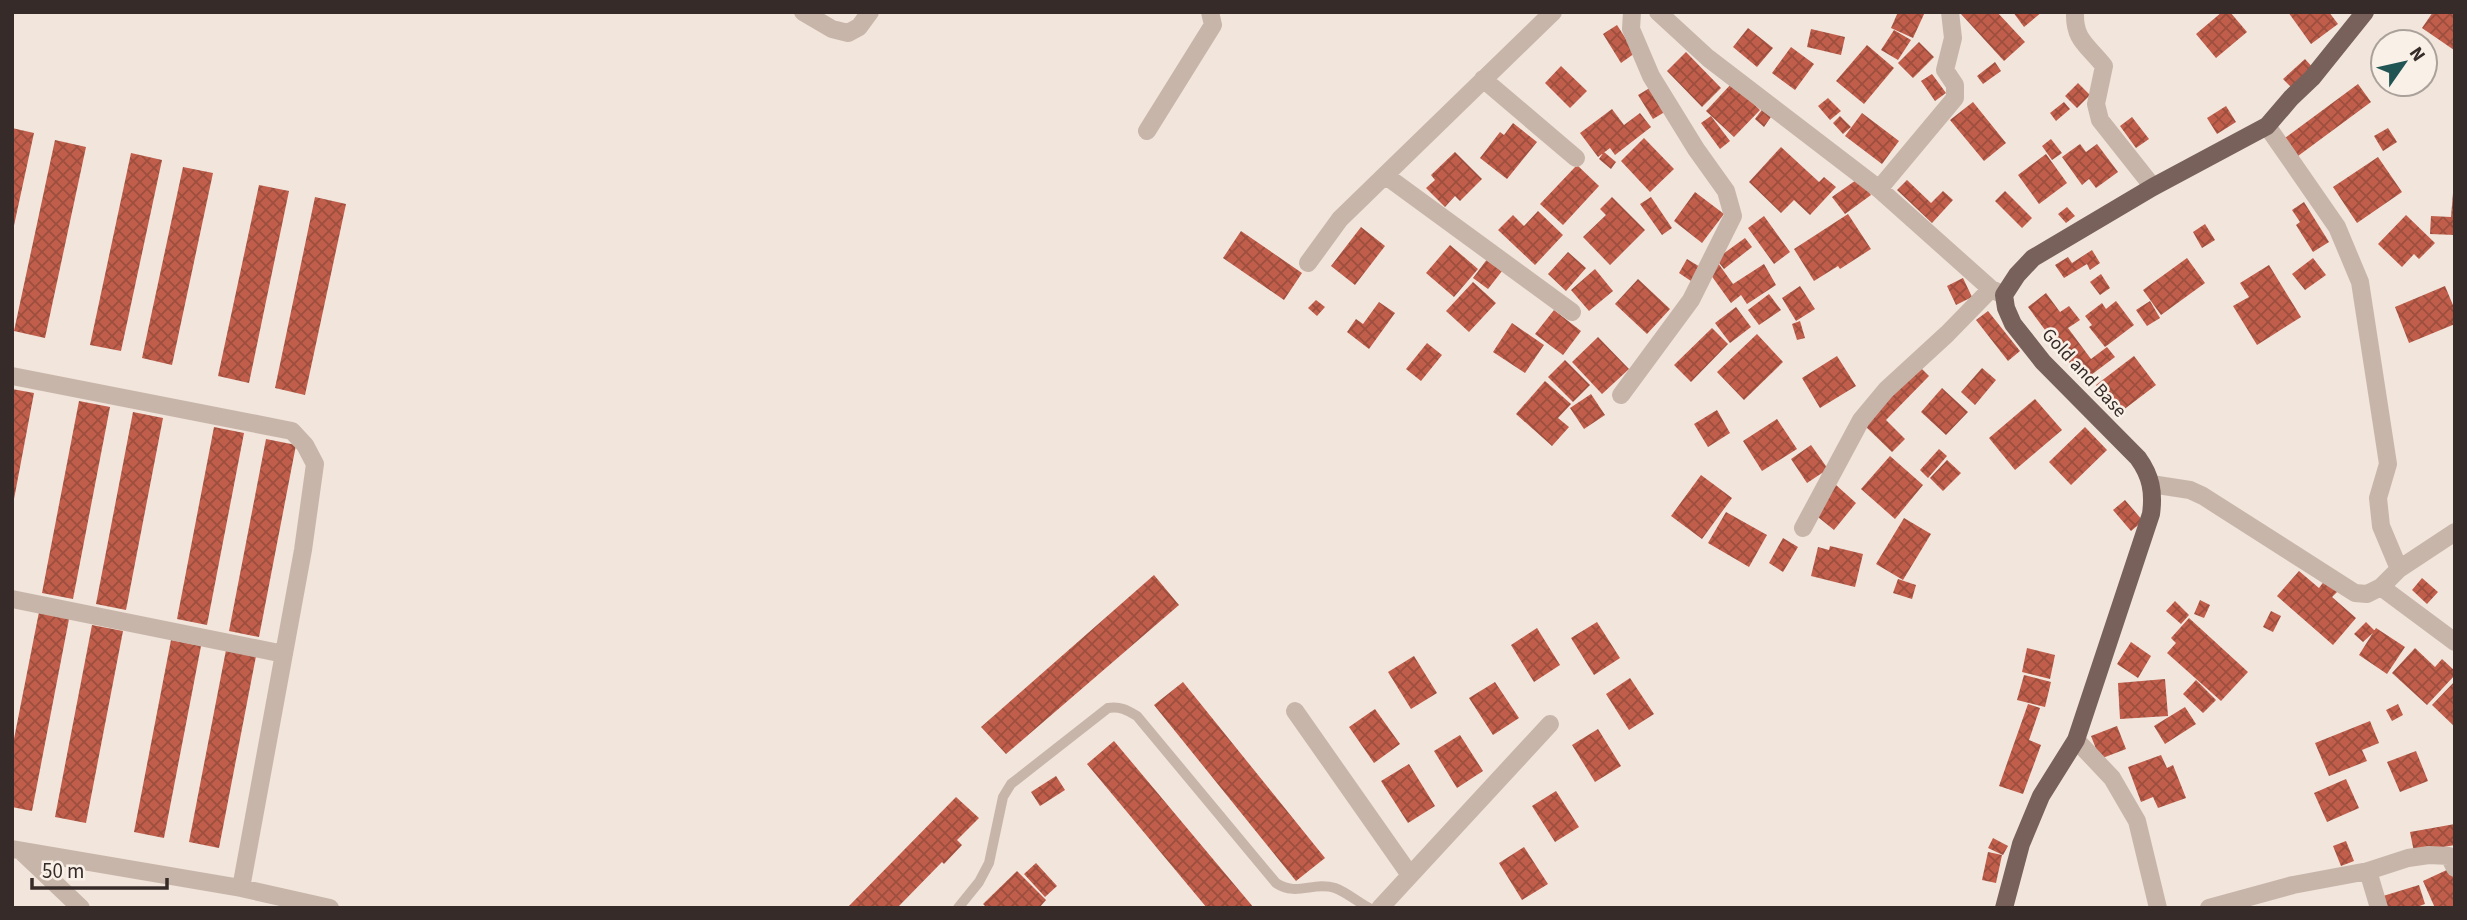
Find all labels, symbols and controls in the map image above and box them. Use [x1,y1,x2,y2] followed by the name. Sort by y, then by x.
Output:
[2369,28,2439,98] north arrow
[2402,42,2432,67] text: N
[2035,322,2133,424] street label: Gold and Base
[32,846,166,890] scale bar
[42,856,84,886] text: 50 m

